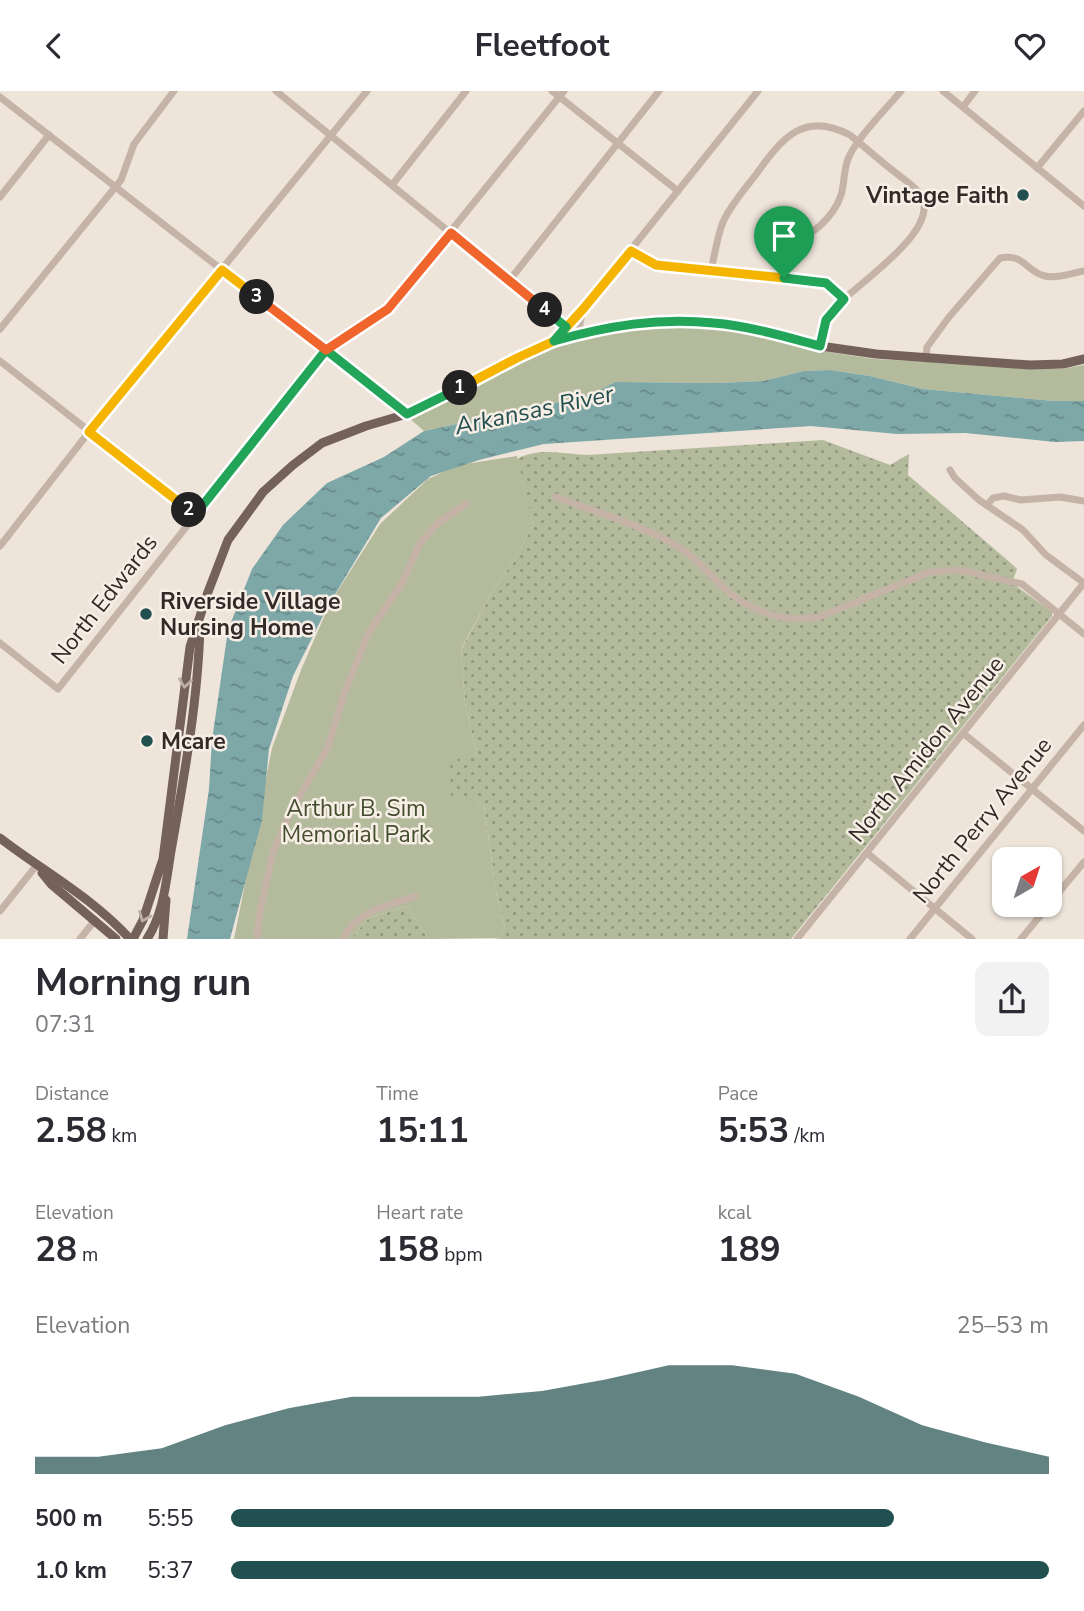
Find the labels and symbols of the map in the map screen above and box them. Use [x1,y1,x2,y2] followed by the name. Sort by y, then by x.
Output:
[865,180,1009,211] place label: Vintage Faith
[1015,187,1031,203] marker: Vintage Faith
[754,206,814,278] pin
[240,279,274,315] pin: 3
[528,293,562,327] pin: 4
[442,371,477,405] pin: 1
[451,377,618,443] water label: Arkansas River
[172,493,206,527] pin: 2
[44,528,165,670] street label: North Edwards
[160,586,340,643] place label: Riverside Village Nursing Home
[138,606,154,622] marker: Riverside Village Nursing Home
[842,650,1011,849] street label: North Amidon Avenue
[178,677,193,689] one-way arrow
[161,726,226,757] place label: Mcare
[906,731,1059,910] street label: North Perry Avenue
[139,733,155,749] marker: Mcare
[282,793,431,850] park label: Arthur B. Sim Memorial Park
[992,847,1062,917] north arrow
[138,909,152,922] one-way arrow

